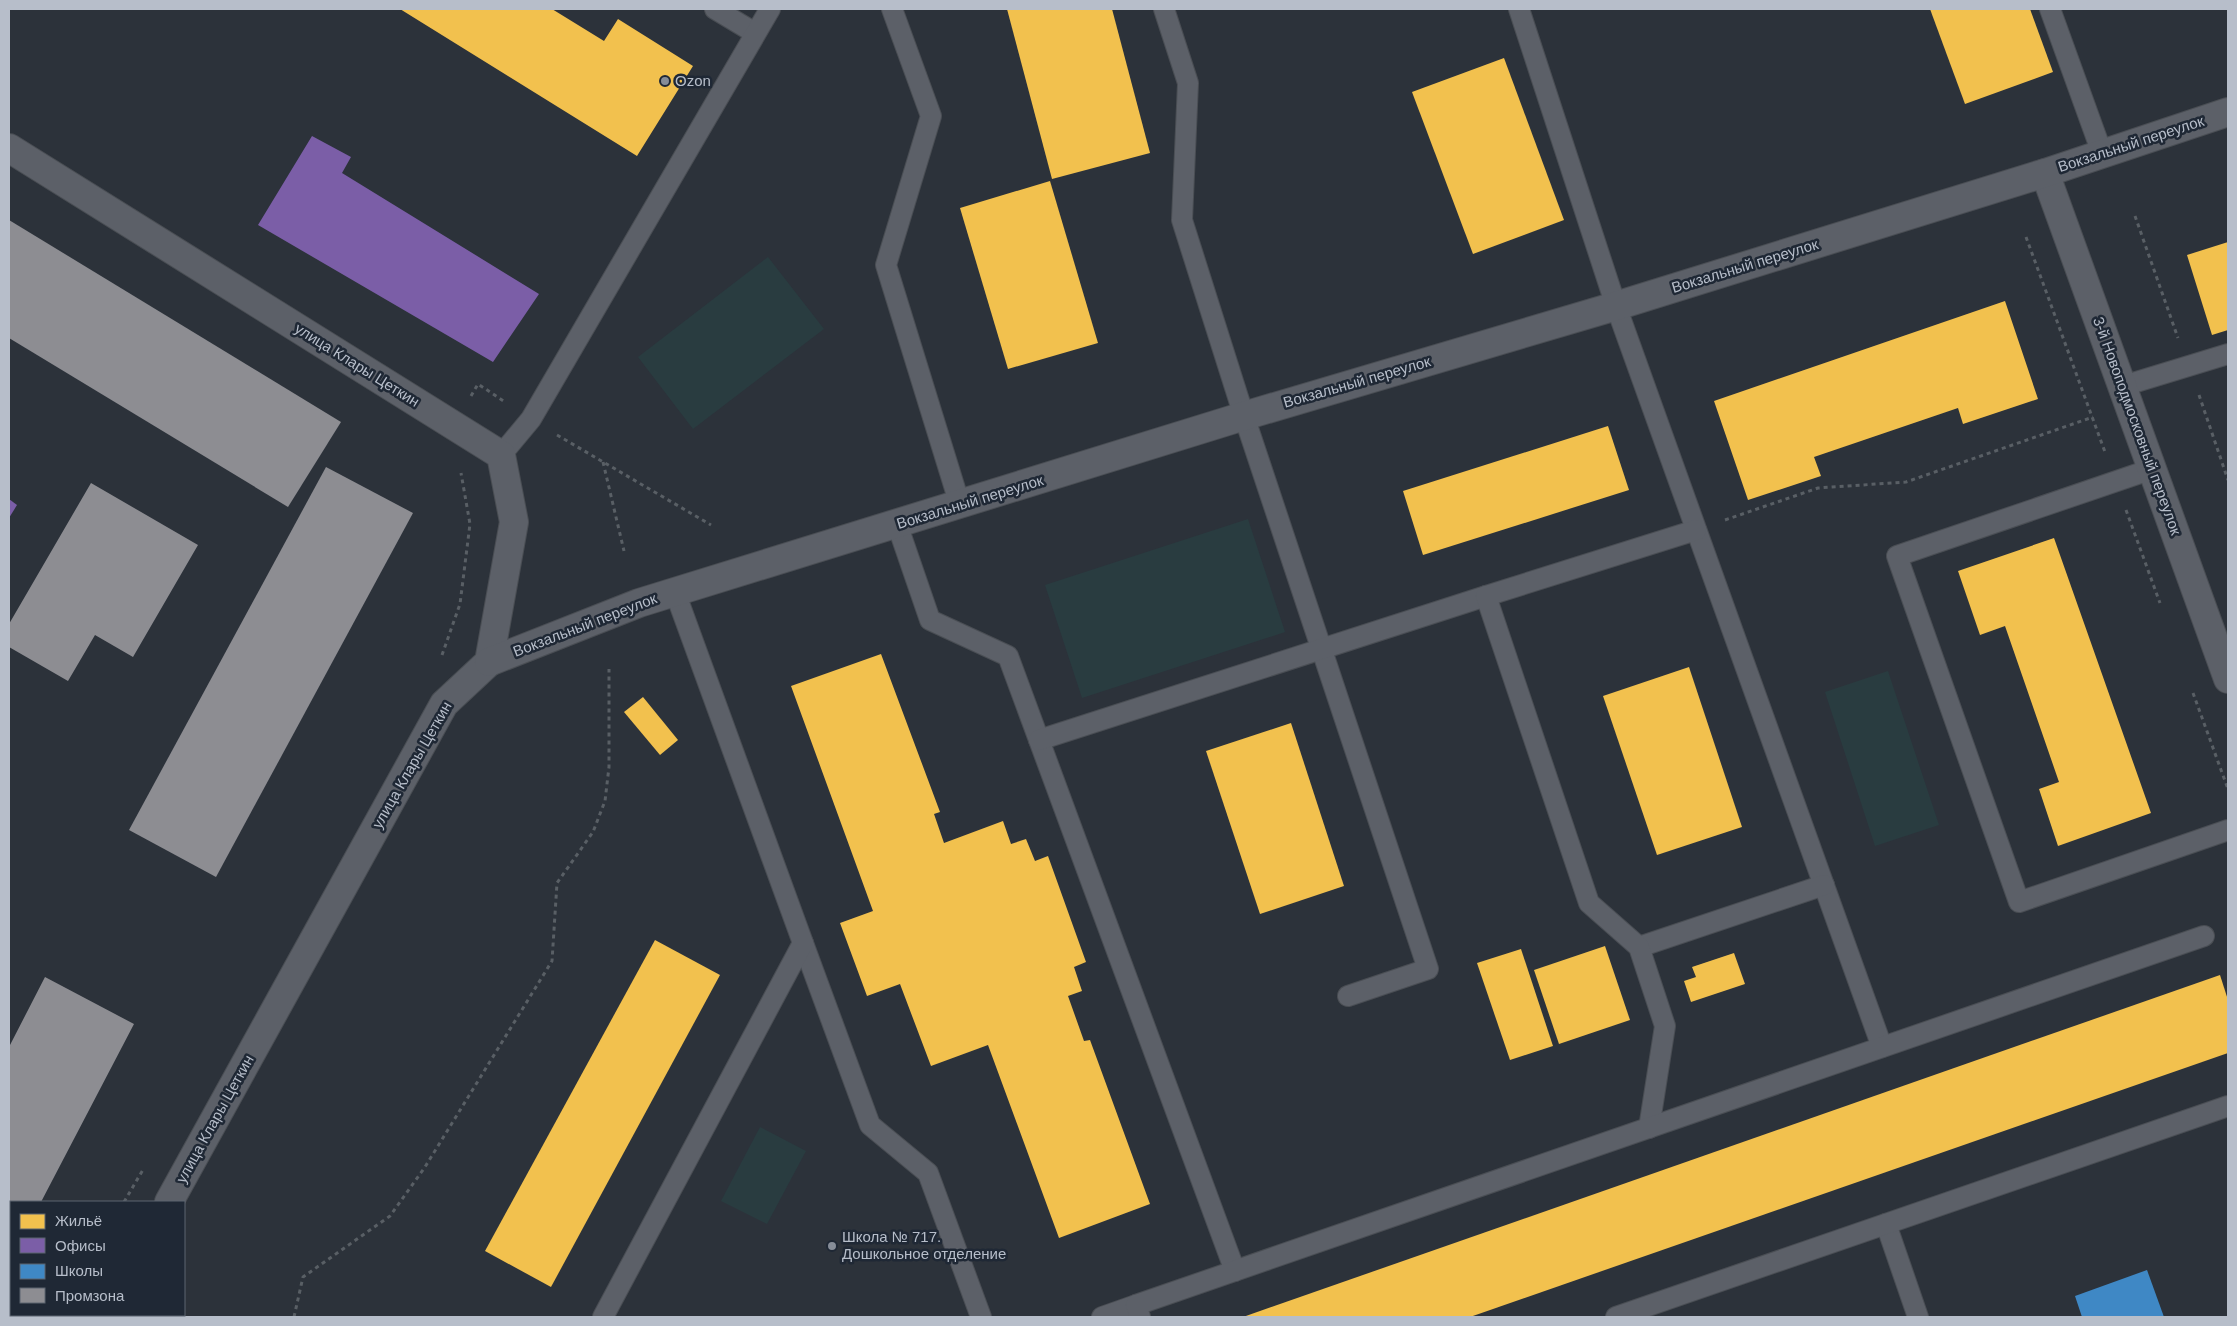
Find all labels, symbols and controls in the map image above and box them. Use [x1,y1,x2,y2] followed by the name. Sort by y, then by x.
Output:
[675,72,711,89] place label: Ozon
[659,75,671,87] marker: Ozon
[2056,112,2206,175] street label: Вокзальный переулок
[1669,235,1821,296] street label: Вокзальный переулок
[2090,314,2185,538] street label: 3-й Новоподмосковный переулок
[292,319,423,410] street label: улица Клары Цеткин
[1281,352,1433,411] street label: Вокзальный переулок
[894,471,1046,532] street label: Вокзальный переулок
[511,589,659,660] street label: Вокзальный переулок
[368,698,455,831] street label: улица Клары Цеткин
[172,1052,257,1186] street label: улица Клары Цеткин
[10,1201,185,1316] legend
[55,1212,102,1229] text: Жильё
[842,1228,1006,1262] place label: Школа № 717. Дошкольное отделение
[55,1237,106,1254] text: Офисы
[826,1240,838,1252] marker: Школа № 717. Дошкольное отделение
[55,1262,103,1279] text: Школы
[55,1287,125,1304] text: Промзона

